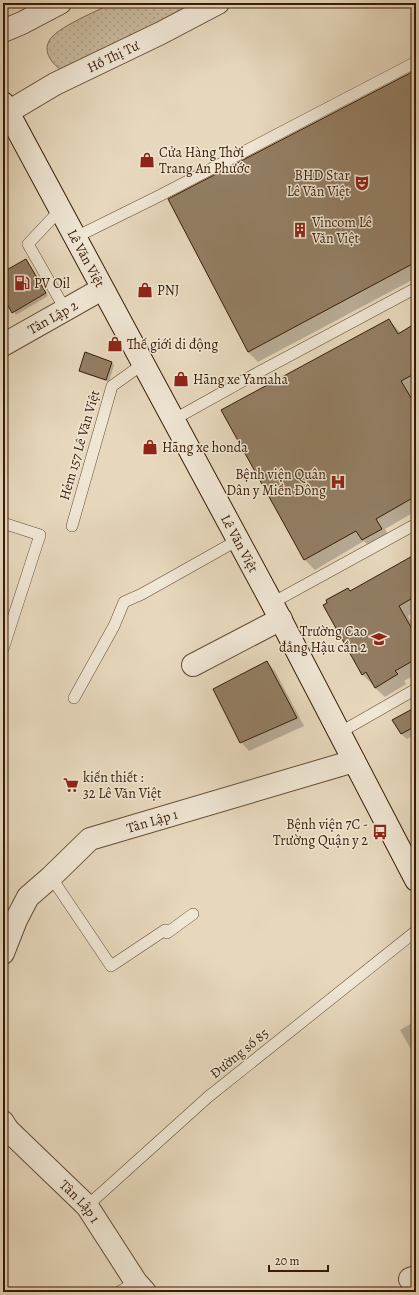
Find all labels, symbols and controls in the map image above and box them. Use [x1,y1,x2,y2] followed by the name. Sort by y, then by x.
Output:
[84,36,143,77] street label: Hồ Thị Tư
[159,143,250,178] place label: Cửa Hàng Thời Trang An Phước
[138,151,156,169] shop icon: Cửa Hàng Thời Trang An Phước
[287,166,351,201] place label: BHD Star Lê Văn Việt
[353,174,371,192] theatre icon: BHD Star Lê Văn Việt
[311,213,372,248] place label: Vincom Lê Văn Việt
[291,221,309,239] building icon: Vincom Lê Văn Việt
[63,226,110,291] street label: Lê Văn Việt
[13,274,31,292] fuel station icon: PV Oil
[34,274,71,293] place label: PV Oil
[136,281,154,299] shop icon: PNJ
[157,281,179,300] place label: PNJ
[24,296,82,339] street label: Tân Lập 2
[106,335,124,353] shop icon: Thế giới di động
[127,335,218,354] place label: Thế giới di động
[172,370,190,388] shop icon: Hãng xe Yamaha
[193,370,289,389] place label: Hãng xe Yamaha
[55,387,104,502] street label: Hẻm 157 Lê Văn Việt
[141,438,159,456] shop icon: Hãng xe honda
[162,438,248,457] place label: Hãng xe honda
[226,465,326,500] place label: Bệnh viện Quân Dân y Miền Đông
[329,473,347,491] hospital icon: Bệnh viện Quân Dân y Miền Đông
[216,511,263,576] street label: Lê Văn Việt
[279,622,367,657] place label: Trường Cao đẳng Hậu cần 2
[370,630,388,648] school or university icon: Trường Cao đẳng Hậu cần 2
[83,768,162,803] place label: kiến thiết : 32 Lê Văn Việt
[62,776,80,794] supermarket icon: kiến thiết : 32 Lê Văn Việt
[124,805,180,838] street label: Tân Lập 1
[273,815,368,850] place label: Bệnh viện 7C - Trường Quận y 2
[371,823,389,841] bus stop icon: Bệnh viện 7C - Trường Quận y 2
[206,1024,273,1083] street label: Đường số 85
[55,1176,105,1227] street label: Tân Lập 1
[269,1247,328,1273] scale bar
[275,1253,299,1269] text: 20 m

